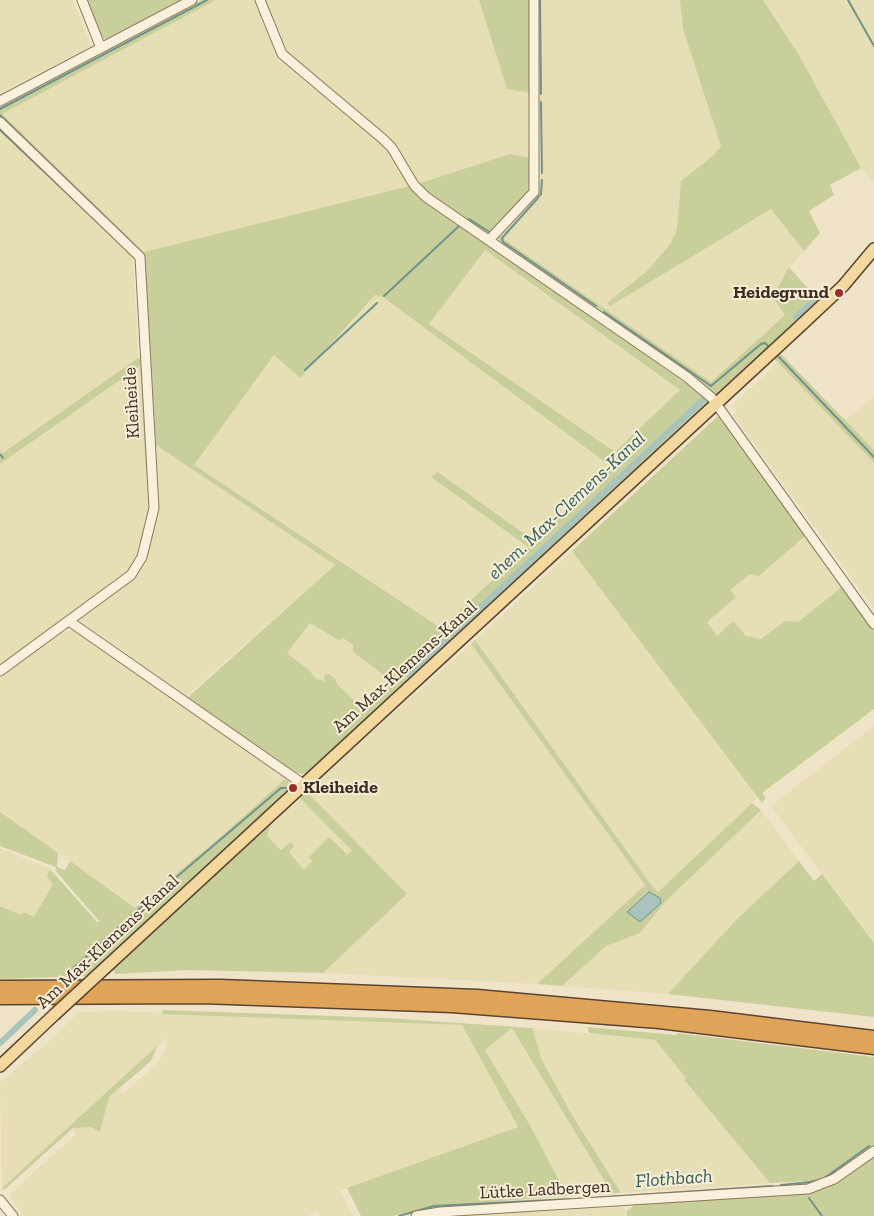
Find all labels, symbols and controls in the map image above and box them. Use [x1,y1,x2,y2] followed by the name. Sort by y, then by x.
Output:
[733,282,829,304] place label: Heidegrund
[833,287,845,299] marker: Heidegrund
[119,367,145,439] street label: Kleiheide
[484,427,650,585] water label: ehem. Max-Clemens-Kanal
[328,596,482,738] street label: Am Max-Klemens-Kanal
[303,777,378,799] place label: Kleiheide
[287,782,299,794] marker: Kleiheide
[32,870,184,1014] street label: Am Max-Klemens-Kanal
[635,1165,713,1193] water label: Flothbach
[479,1176,611,1204] street label: Lütke Ladbergen

